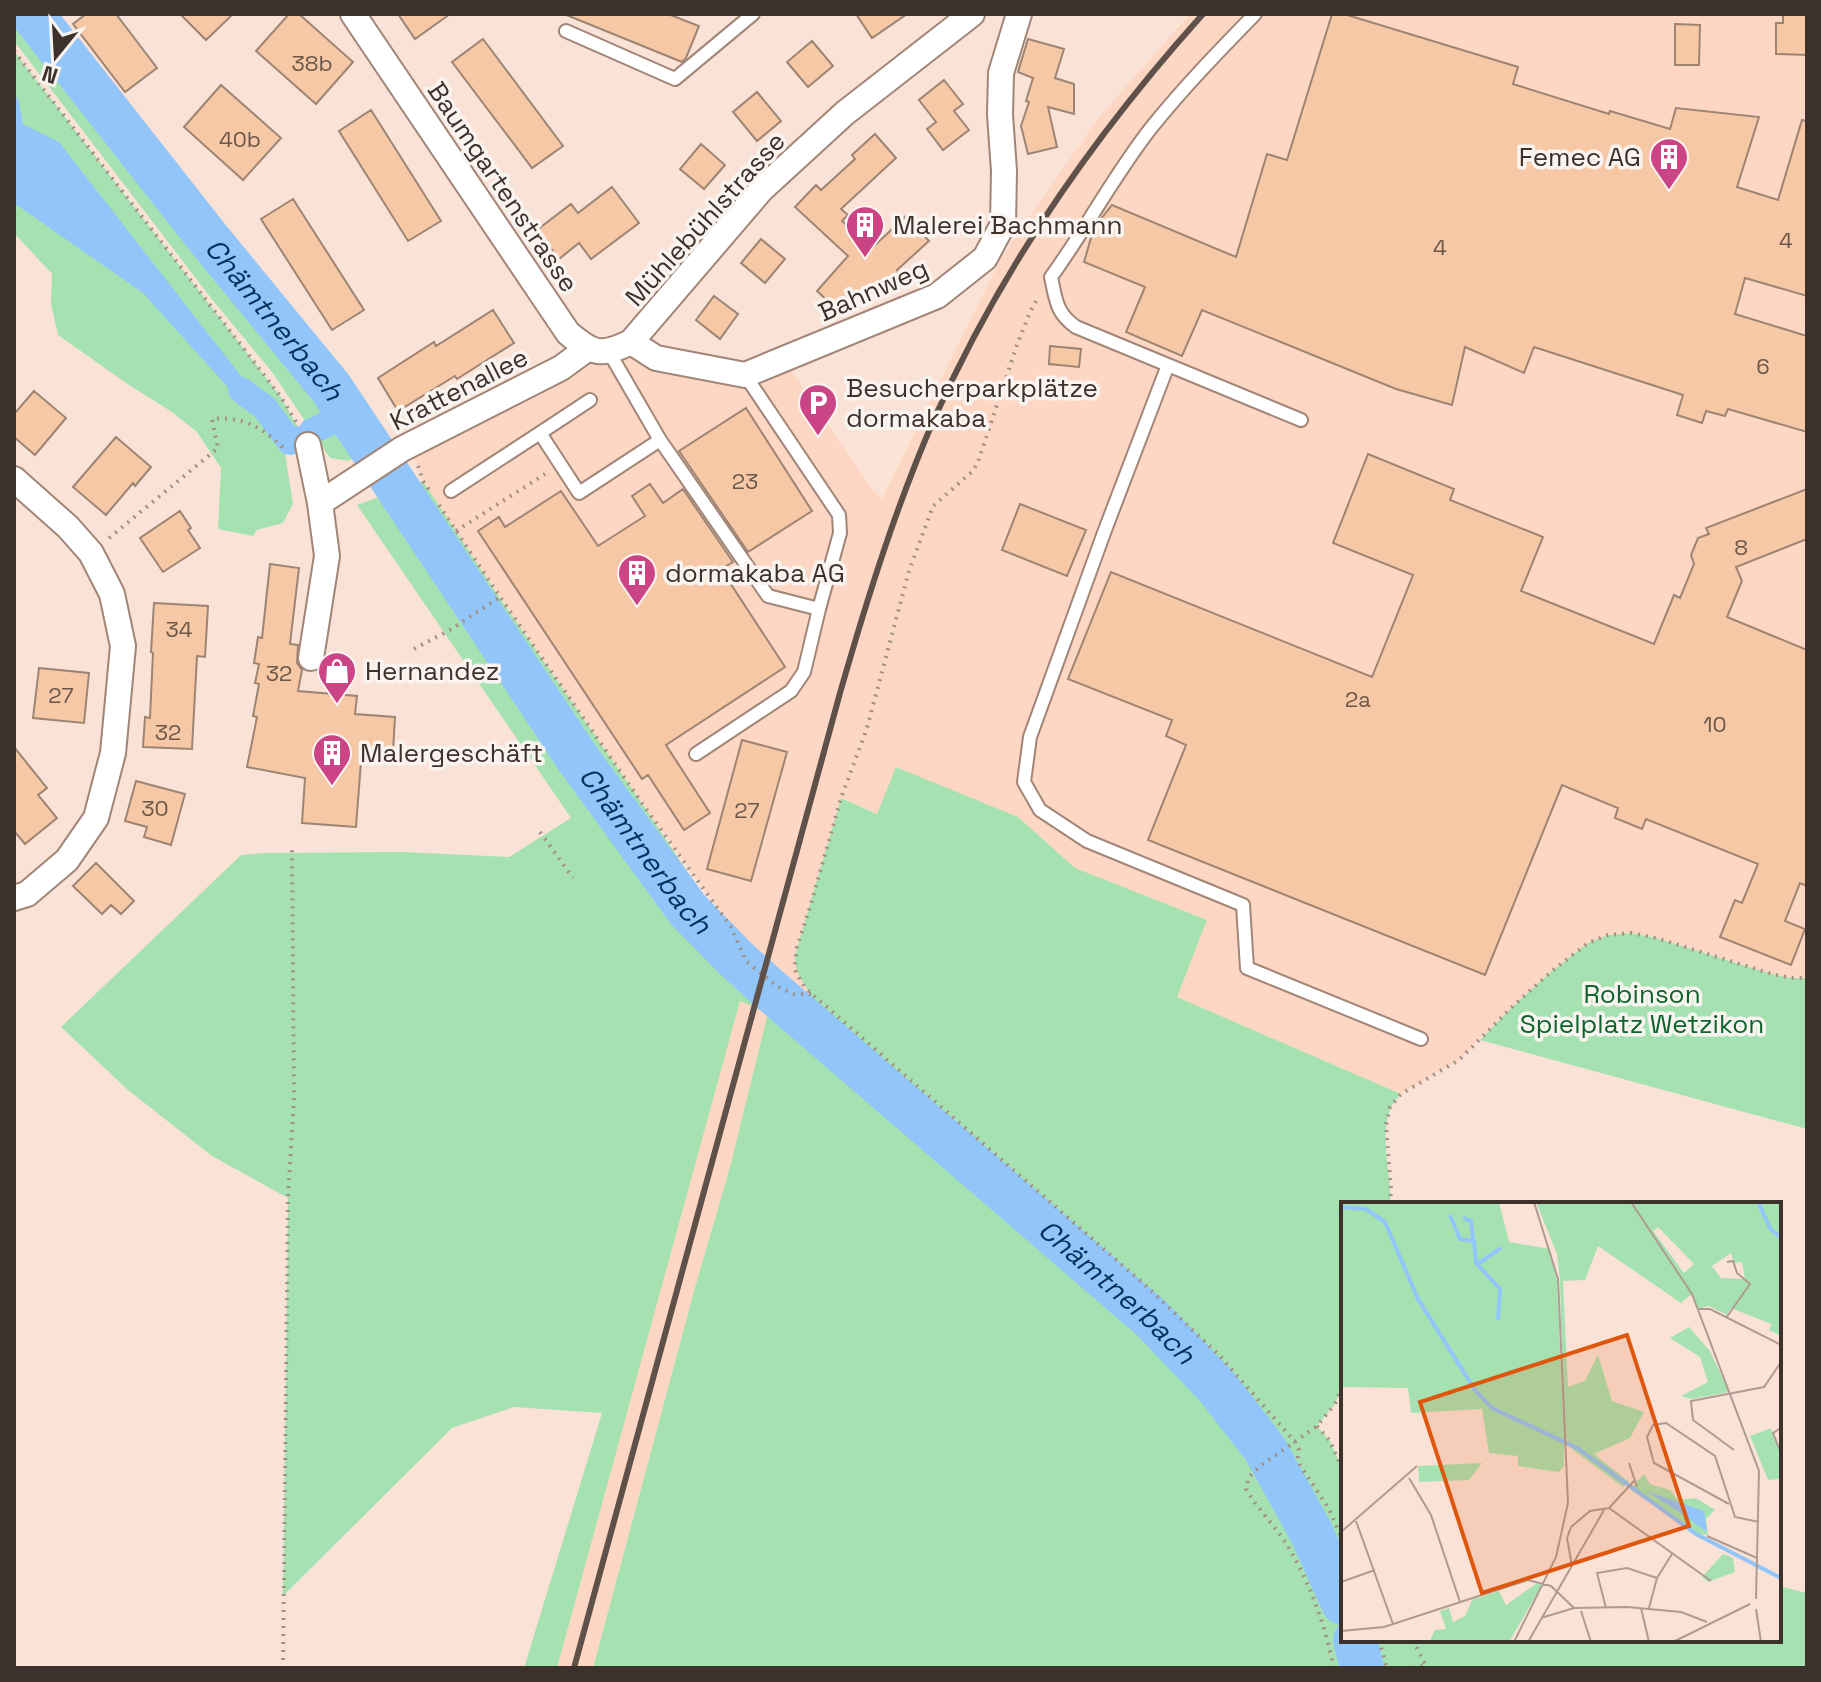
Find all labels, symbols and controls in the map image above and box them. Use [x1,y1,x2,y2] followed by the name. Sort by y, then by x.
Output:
[16,16,96,96] north arrow
[291,49,333,77] house number: 38b
[38,59,61,91] text: N
[420,75,586,299] street label: Baumgartenstrasse
[219,125,261,153] house number: 40b
[618,125,792,313] street label: Mühlebühlstrasse
[1648,136,1690,191] building icon: Femec AG
[1519,140,1641,174] place label: Femec AG
[844,204,886,259] building icon: Malerei Bachmann
[893,208,1122,242] place label: Malerei Bachmann
[1779,226,1793,254] house number: 4
[197,231,353,408] water label: Chämtnerbach
[1433,233,1447,261] house number: 4
[813,251,933,329] street label: Bahnweg
[384,340,534,438] street label: Krattenallee
[1756,352,1770,380] house number: 6
[846,371,1098,435] place label: Besucherparkplätze dormakaba
[797,382,839,437] parking icon: Besucherparkplätze dormakaba
[732,467,758,495] house number: 23
[1734,533,1748,561] house number: 8
[616,552,658,607] building icon: dormakaba AG
[665,556,845,590] place label: dormakaba AG
[165,615,193,643] house number: 34
[316,650,358,705] shop icon: Hernandez
[365,654,499,688] place label: Hernandez
[266,659,292,687] house number: 32
[48,681,74,709] house number: 27
[1345,685,1371,713] house number: 2a
[1703,710,1727,738] house number: 10
[155,718,181,746] house number: 32
[311,732,353,787] building icon: Malergeschäft
[360,736,543,770] place label: Malergeschäft
[571,759,720,942] water label: Chämtnerbach
[141,794,169,822] house number: 30
[734,796,760,824] house number: 27
[1520,977,1764,1041] park label: Robinson Spielplatz Wetzikon
[1341,1202,1781,1642] inset map
[1031,1211,1204,1372] water label: Chämtnerbach

